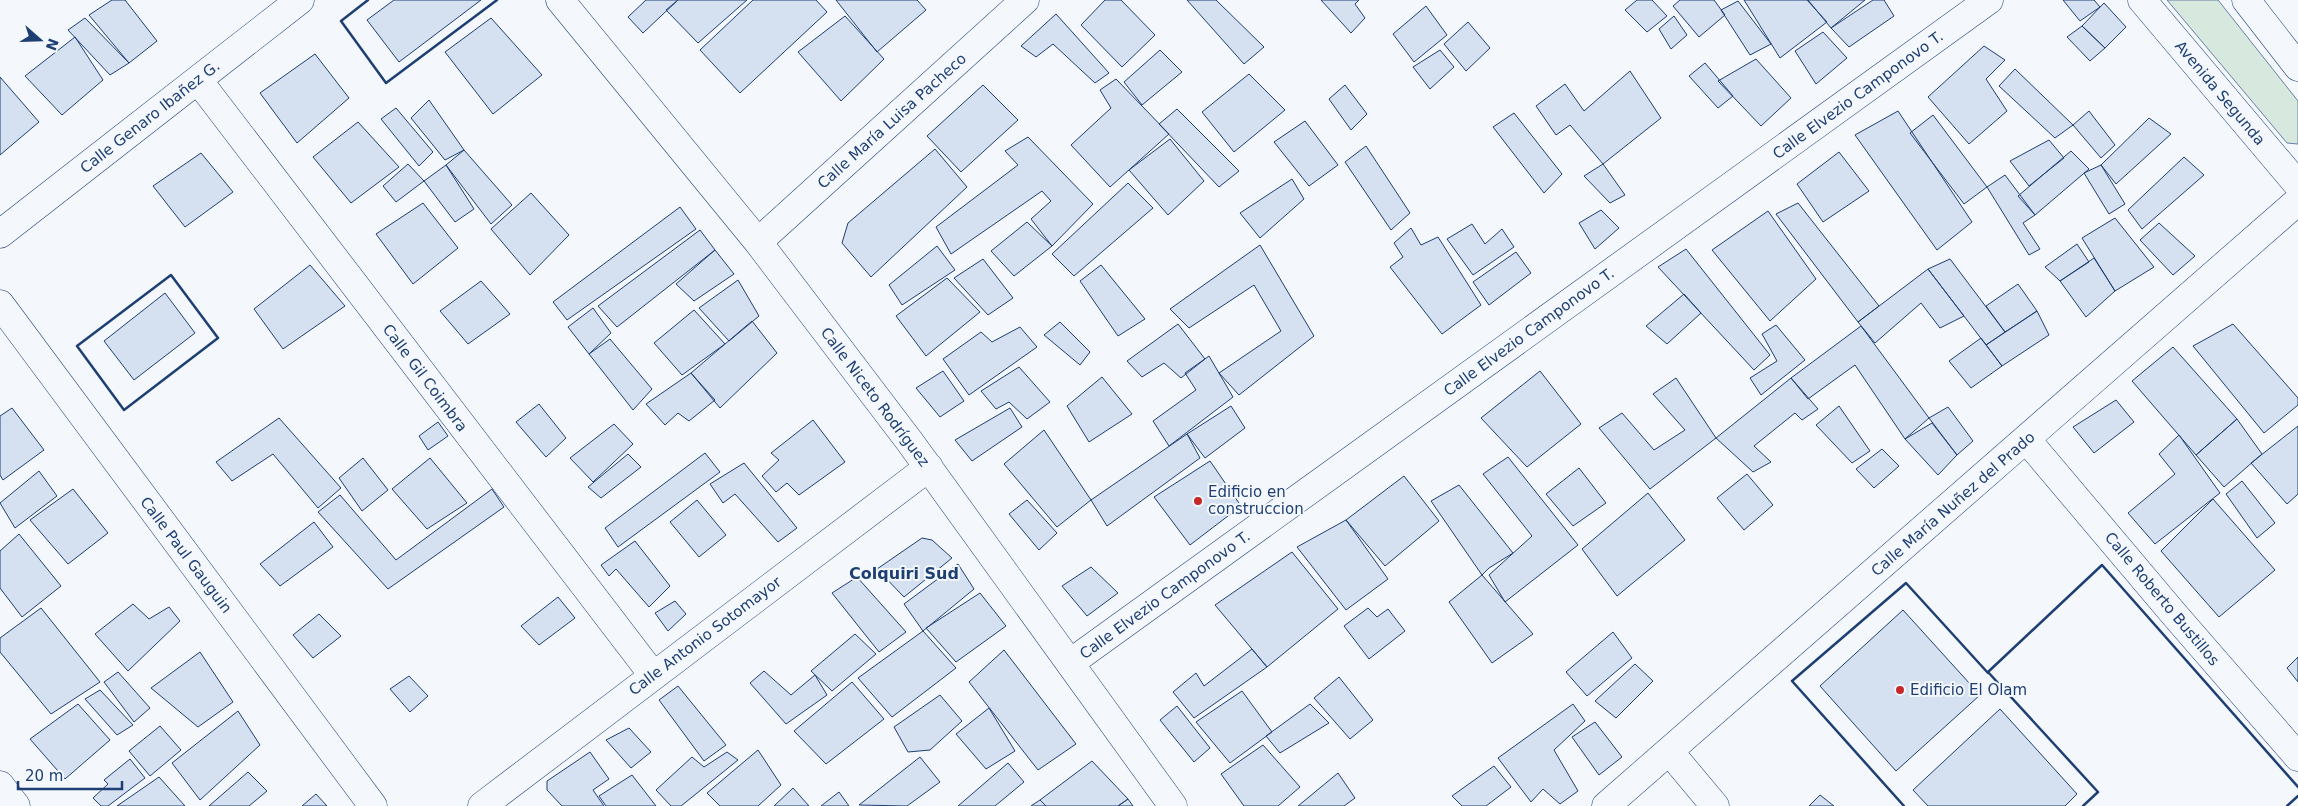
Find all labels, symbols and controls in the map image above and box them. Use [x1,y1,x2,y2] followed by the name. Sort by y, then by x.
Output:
[15,15,65,65] north arrow
[1769,27,1947,163] street label: Calle Elvezio Camponovo T.
[43,36,62,53] text: N
[2171,37,2269,149] street label: Avenida Segunda
[814,49,970,193] street label: Calle María Luisa Pacheco
[77,57,223,177] street label: Calle Genaro Ibañez G.
[1440,264,1618,400] street label: Calle Elvezio Camponovo T.
[379,321,471,435] street label: Calle Gil Coimbra
[817,324,933,470] street label: Calle Niceto Rodríguez
[1867,428,2039,580] street label: Calle María Nuñez del Prado
[1208,483,1304,518] place label: Edificio en construccion
[136,493,236,617] street label: Calle Paul Gauguin
[1192,495,1204,507] marker: Edificio en construccion
[1076,527,1254,663] street label: Calle Elvezio Camponovo T.
[2101,529,2223,670] street label: Calle Roberto Bustillos
[849,564,959,583] district label: Colquiri Sud
[625,572,785,699] street label: Calle Antonio Sotomayor
[1910,681,2027,699] place label: Edificio El Olam
[1894,684,1906,696] marker: Edificio El Olam
[18,758,121,790] scale bar
[25,767,63,785] text: 20 m

